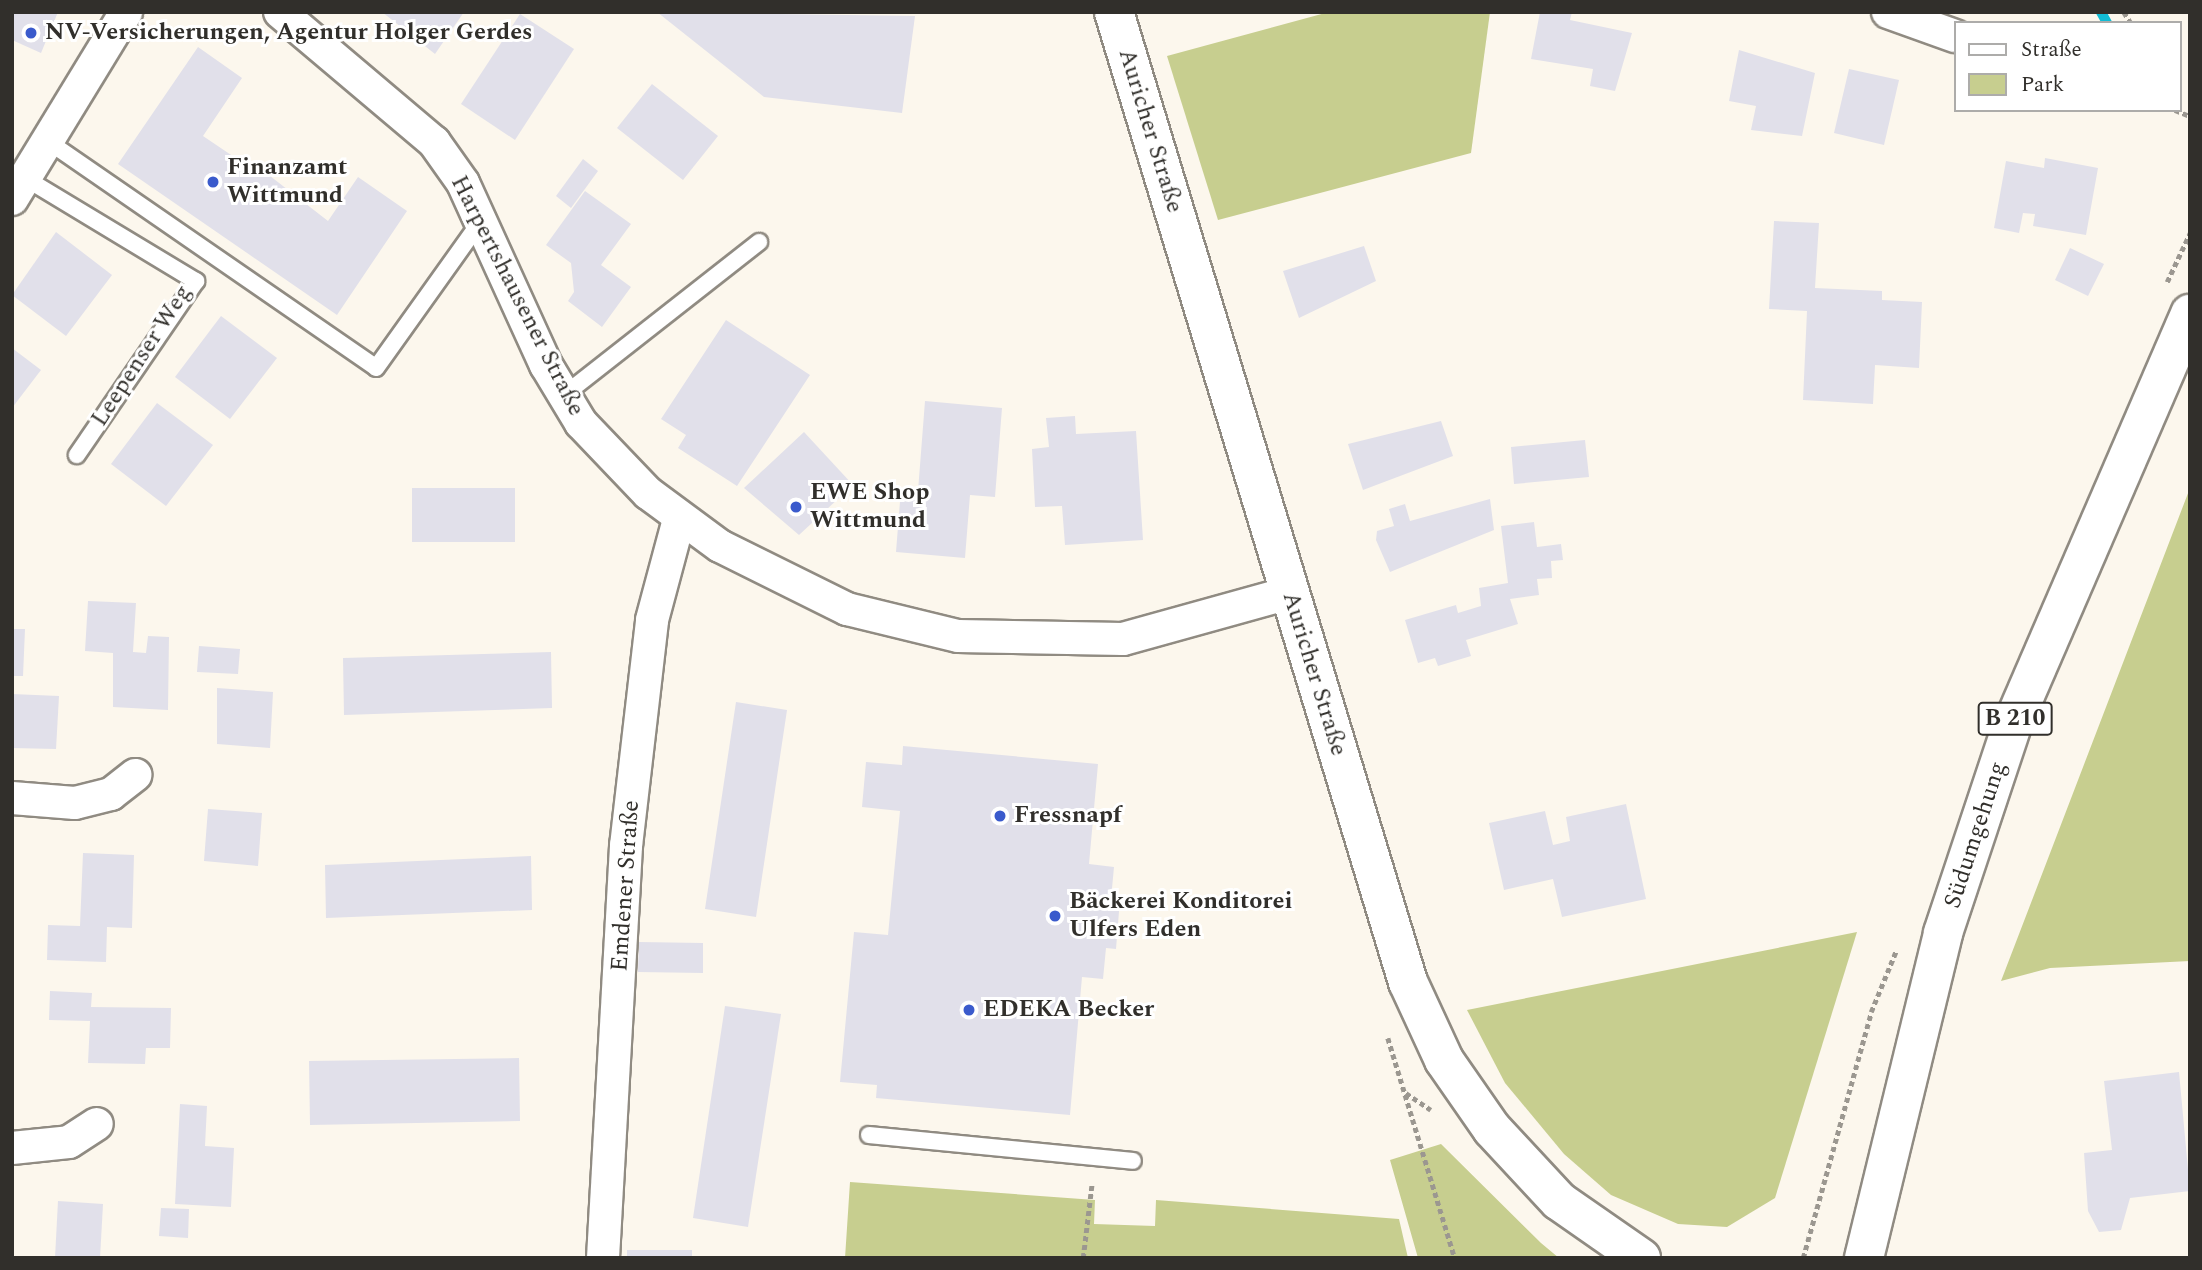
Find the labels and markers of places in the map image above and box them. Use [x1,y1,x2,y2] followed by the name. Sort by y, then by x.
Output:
[45,19,533,47] place label: NV-Versicherungen, Agentur Holger Gerdes
[23,25,39,41] marker: NV-Versicherungen, Agentur Holger Gerdes
[227,154,347,210] place label: Finanzamt Wittmund
[205,174,221,190] marker: Finanzamt Wittmund
[810,479,929,535] place label: EWE Shop Wittmund
[788,499,804,515] marker: EWE Shop Wittmund
[1014,802,1122,830] place label: Fressnapf
[992,808,1008,824] marker: Fressnapf
[1069,888,1292,944] place label: Bäckerei Konditorei Ulfers Eden
[1047,908,1063,924] marker: Bäckerei Konditorei Ulfers Eden
[983,996,1154,1024] place label: EDEKA Becker
[961,1002,977,1018] marker: EDEKA Becker

